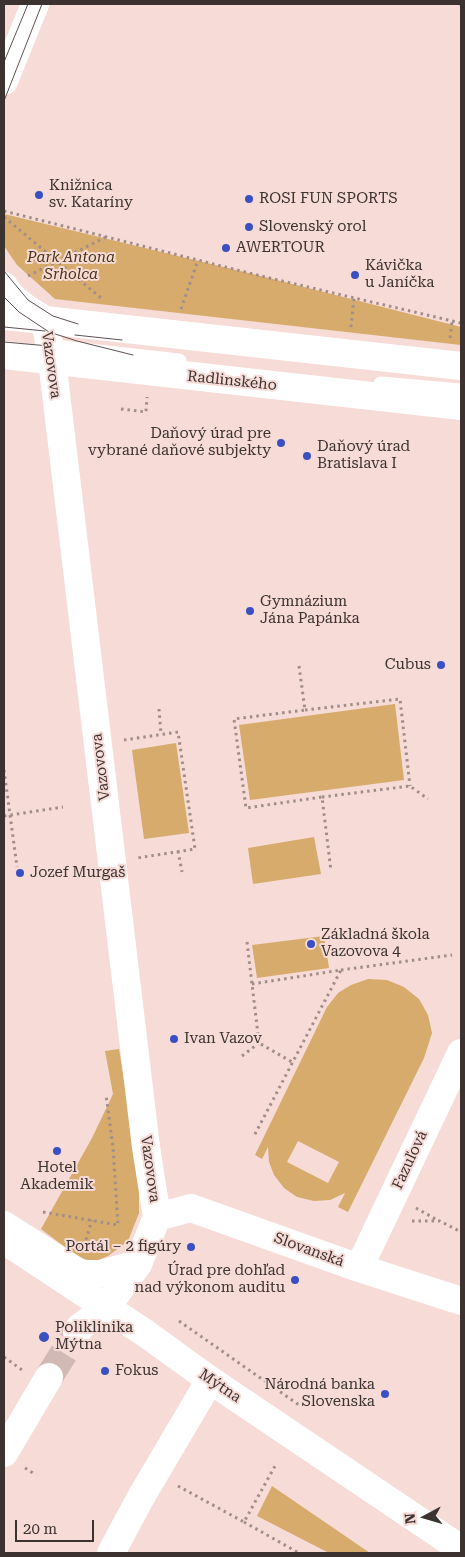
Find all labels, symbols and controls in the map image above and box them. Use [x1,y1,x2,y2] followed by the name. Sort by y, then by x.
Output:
[49,177,133,212] place label: Knižnica sv. Kataríny
[33,189,45,201] marker: Knižnica sv. Kataríny
[259,190,398,208] place label: ROSI FUN SPORTS
[243,193,255,205] marker: ROSI FUN SPORTS
[259,218,366,236] place label: Slovenský orol
[243,221,255,233] marker: Slovenský orol
[236,239,325,257] place label: AWERTOUR
[220,242,232,254] marker: AWERTOUR
[27,249,115,284] park label: Park Antona Srholca
[365,257,434,292] place label: Kávička u Janíčka
[349,269,361,281] marker: Kávička u Janíčka
[37,330,65,400] street label: Vazovova
[186,367,278,395] street label: Radlinského
[88,425,271,460] place label: Daňový úrad pre vybrané daňové subjekty
[275,437,287,449] marker: Daňový úrad pre vybrané daňové subjekty
[317,438,410,473] place label: Daňový úrad Bratislava I
[301,450,313,462] marker: Daňový úrad Bratislava I
[260,593,360,628] place label: Gymnázium Jána Papánka
[244,605,256,617] marker: Gymnázium Jána Papánka
[385,656,431,674] place label: Cubus
[435,659,447,671] marker: Cubus
[88,732,114,802] street label: Vazovova
[30,864,125,882] place label: Jozef Murgaš
[14,867,26,879] marker: Jozef Murgaš
[321,926,430,961] place label: Základná škola Vazovova 4
[305,938,317,950] marker: Základná škola Vazovova 4
[184,1030,262,1048] place label: Ivan Vazov
[168,1033,180,1045] marker: Ivan Vazov
[389,1128,431,1192] street label: Fazuľová
[136,1134,164,1204] street label: Vazovova
[51,1145,63,1157] marker: Hotel Akademik
[20,1159,94,1194] place label: Hotel Akademik
[271,1229,347,1271] street label: Slovanská
[66,1238,181,1256] place label: Portál – 2 figúry
[185,1241,197,1253] marker: Portál – 2 figúry
[135,1262,285,1297] place label: Úrad pre dohľad nad výkonom auditu
[289,1274,301,1286] marker: Úrad pre dohľad nad výkonom auditu
[55,1319,133,1354] place label: Poliklinika Mýtna
[37,1330,51,1344] marker: Poliklinika Mýtna
[115,1362,158,1380] place label: Fokus
[99,1365,111,1377] marker: Fokus
[196,1365,244,1407] street label: Mýtna
[264,1376,375,1411] place label: Národná banka Slovenska
[379,1388,391,1400] marker: Národná banka Slovenska
[400,1492,450,1542] north arrow
[18,1510,96,1542] scale bar
[402,1512,419,1525] text: N
[23,1520,57,1538] text: 20 m

